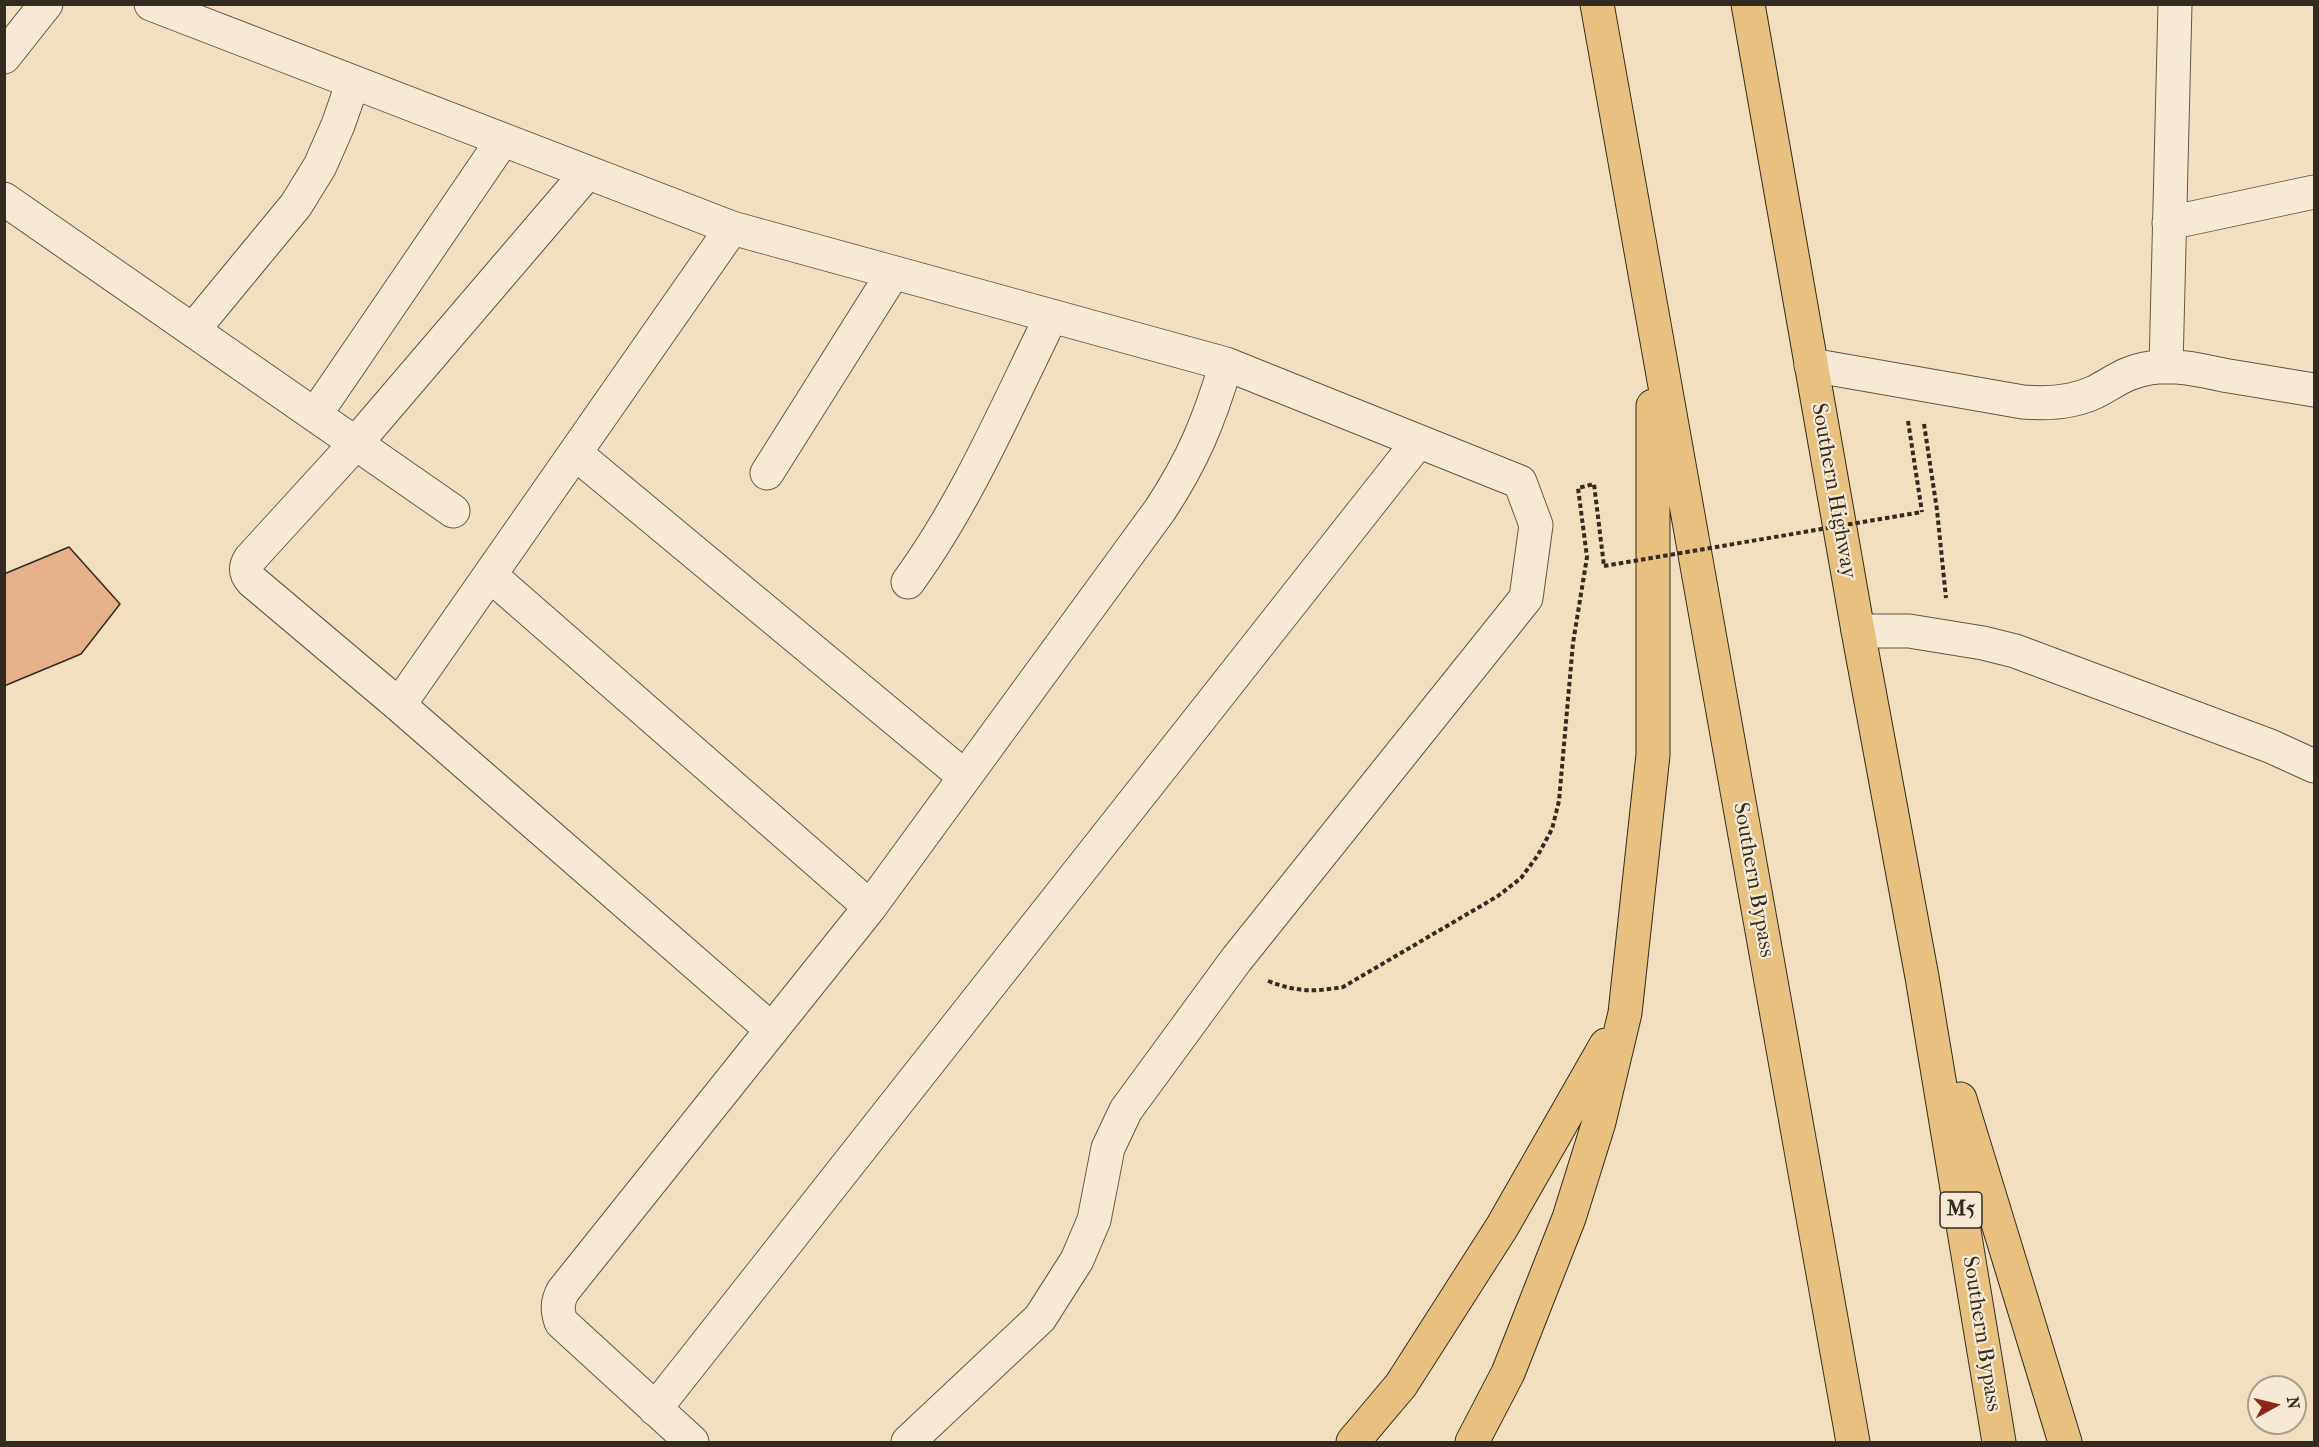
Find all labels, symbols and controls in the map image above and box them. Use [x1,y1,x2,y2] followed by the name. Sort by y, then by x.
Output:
[1805,401,1861,581] street label: Southern Highway
[1726,800,1780,960] street label: Southern Bypass
[1940,1192,1982,1228] road number: M5
[1956,1254,2006,1414] street label: Southern Bypass
[2247,1375,2307,1435] north arrow
[2283,1395,2304,1410] text: N

